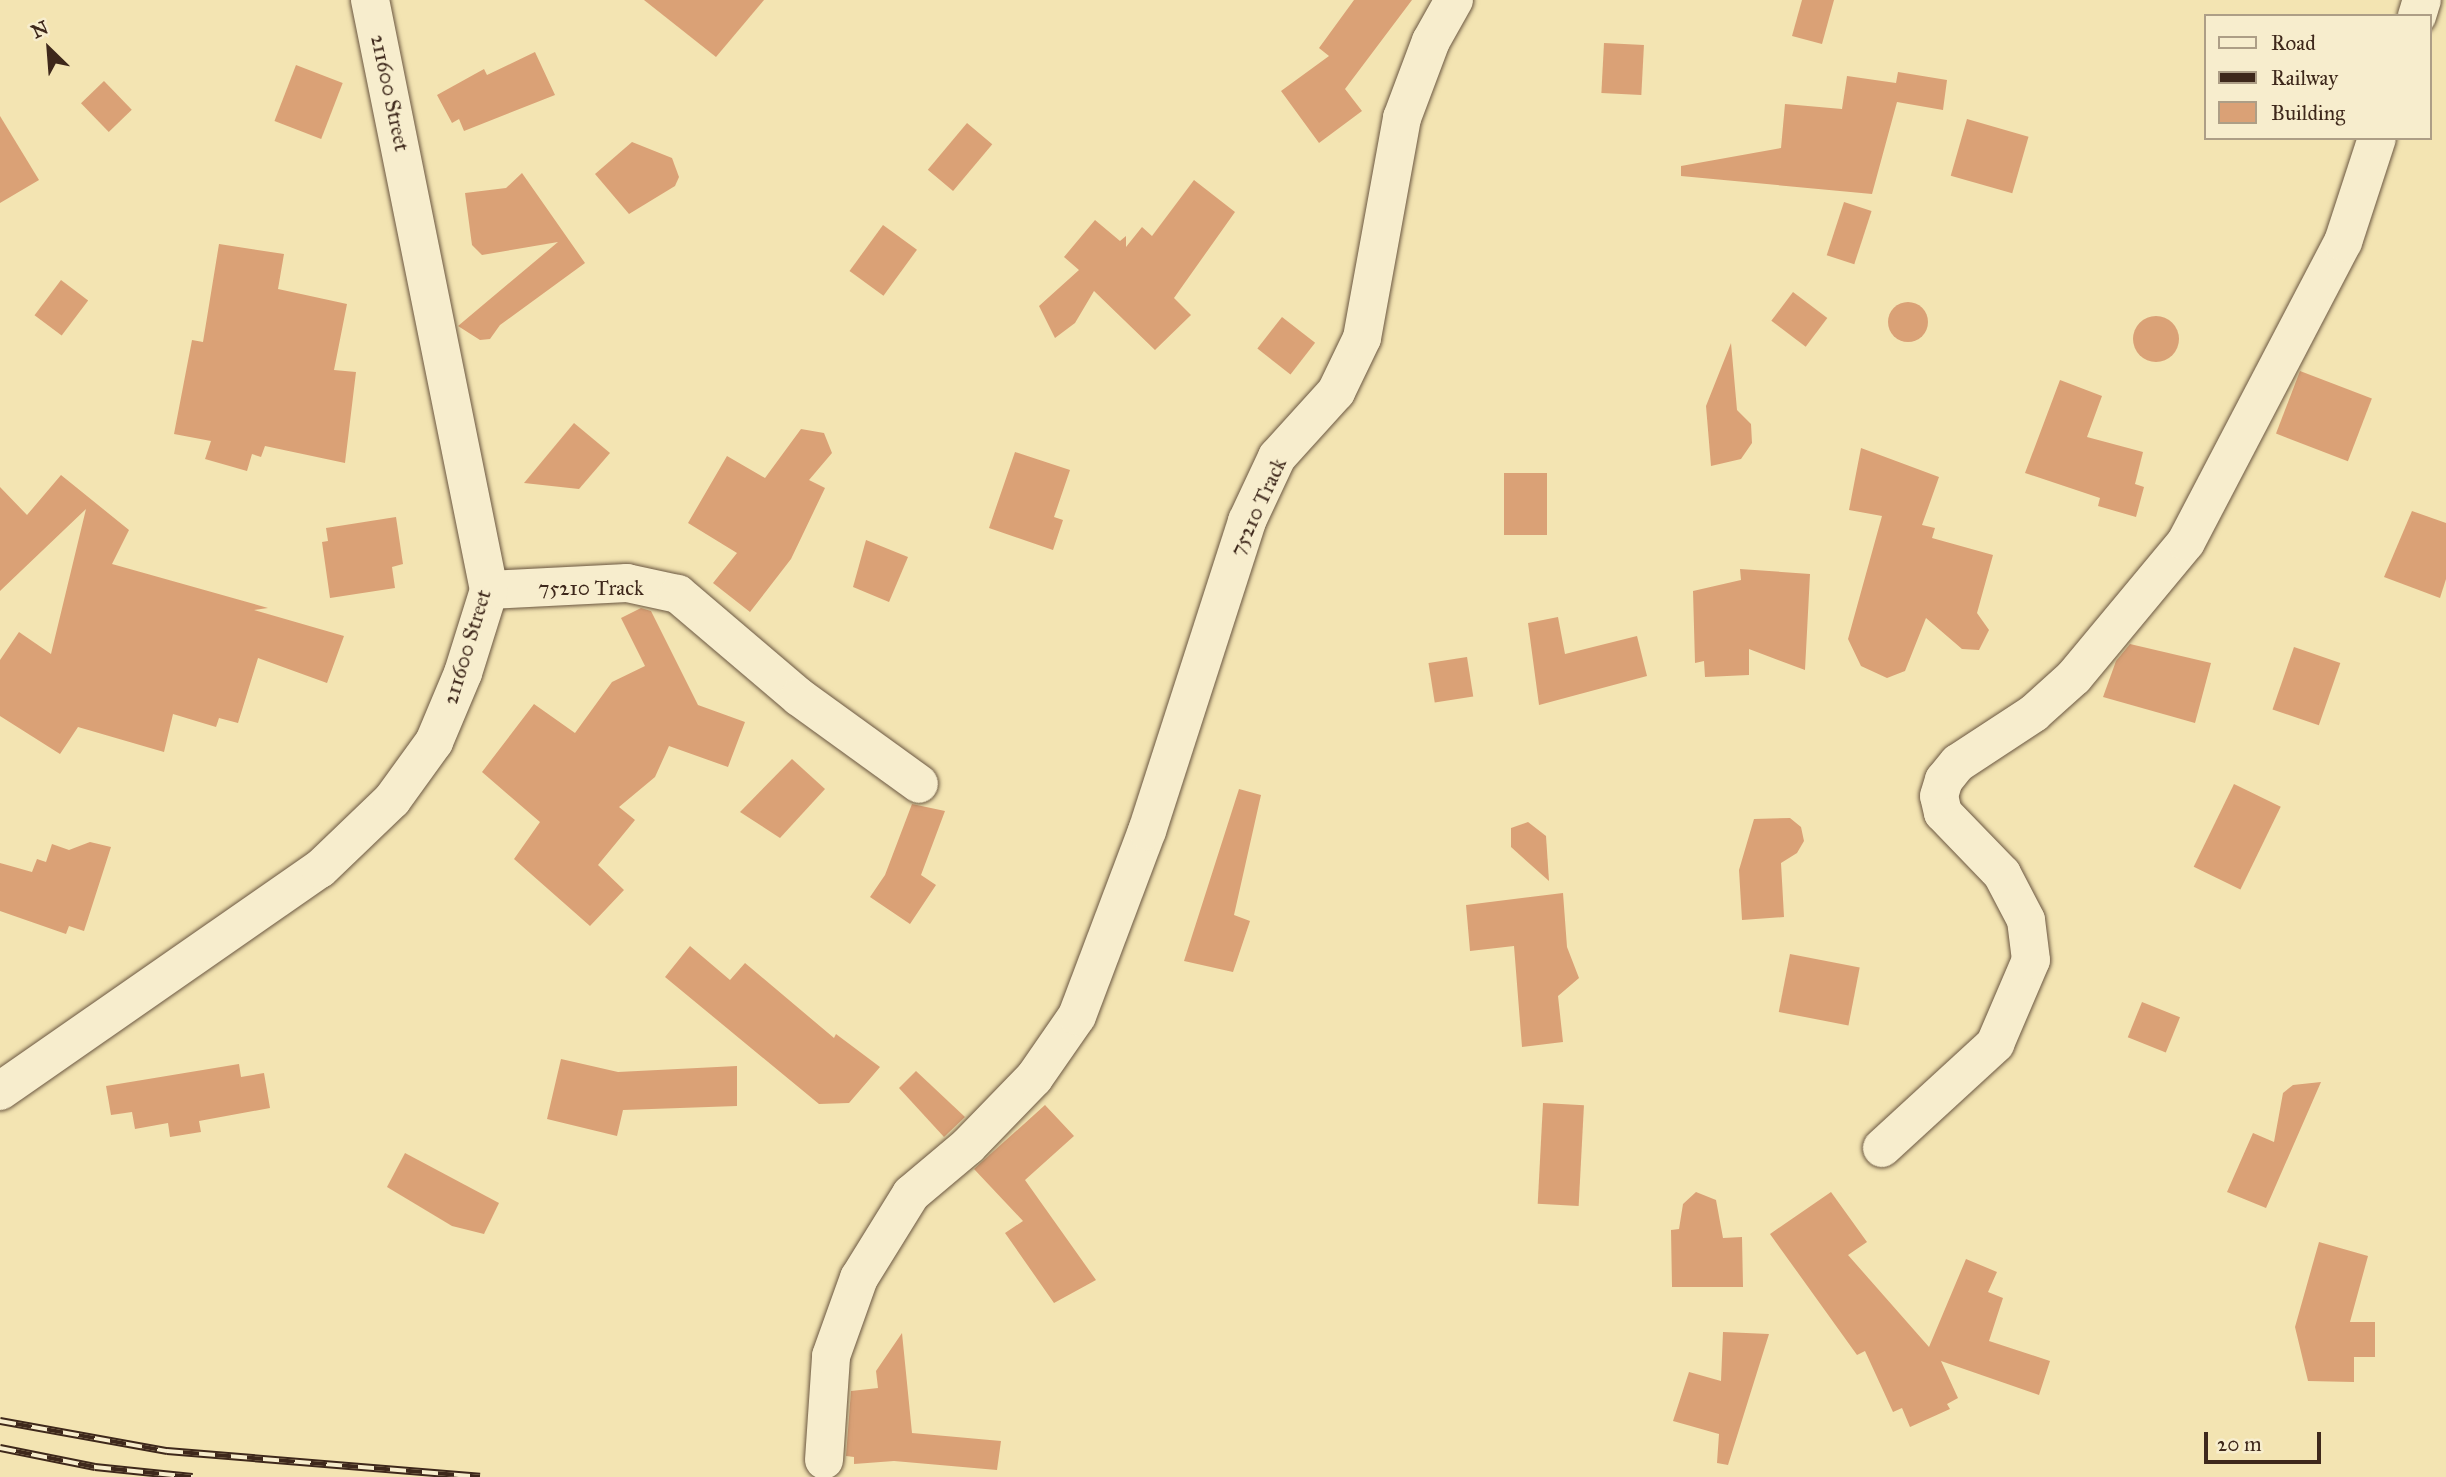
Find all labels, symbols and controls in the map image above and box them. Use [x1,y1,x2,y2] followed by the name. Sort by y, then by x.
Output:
[14,14,84,84] north arrow
[2204,14,2432,140] legend
[28,16,52,43] text: N
[2271,30,2316,56] text: Road
[365,32,415,154] street label: 211600 Street
[2271,65,2338,91] text: Railway
[2271,100,2345,126] text: Building
[1224,454,1292,560] street label: 75210 Track
[538,575,644,601] street label: 75210 Track
[438,587,496,707] street label: 211600 Street
[2208,1418,2325,1462] scale bar
[2217,1431,2262,1457] text: 20 m

